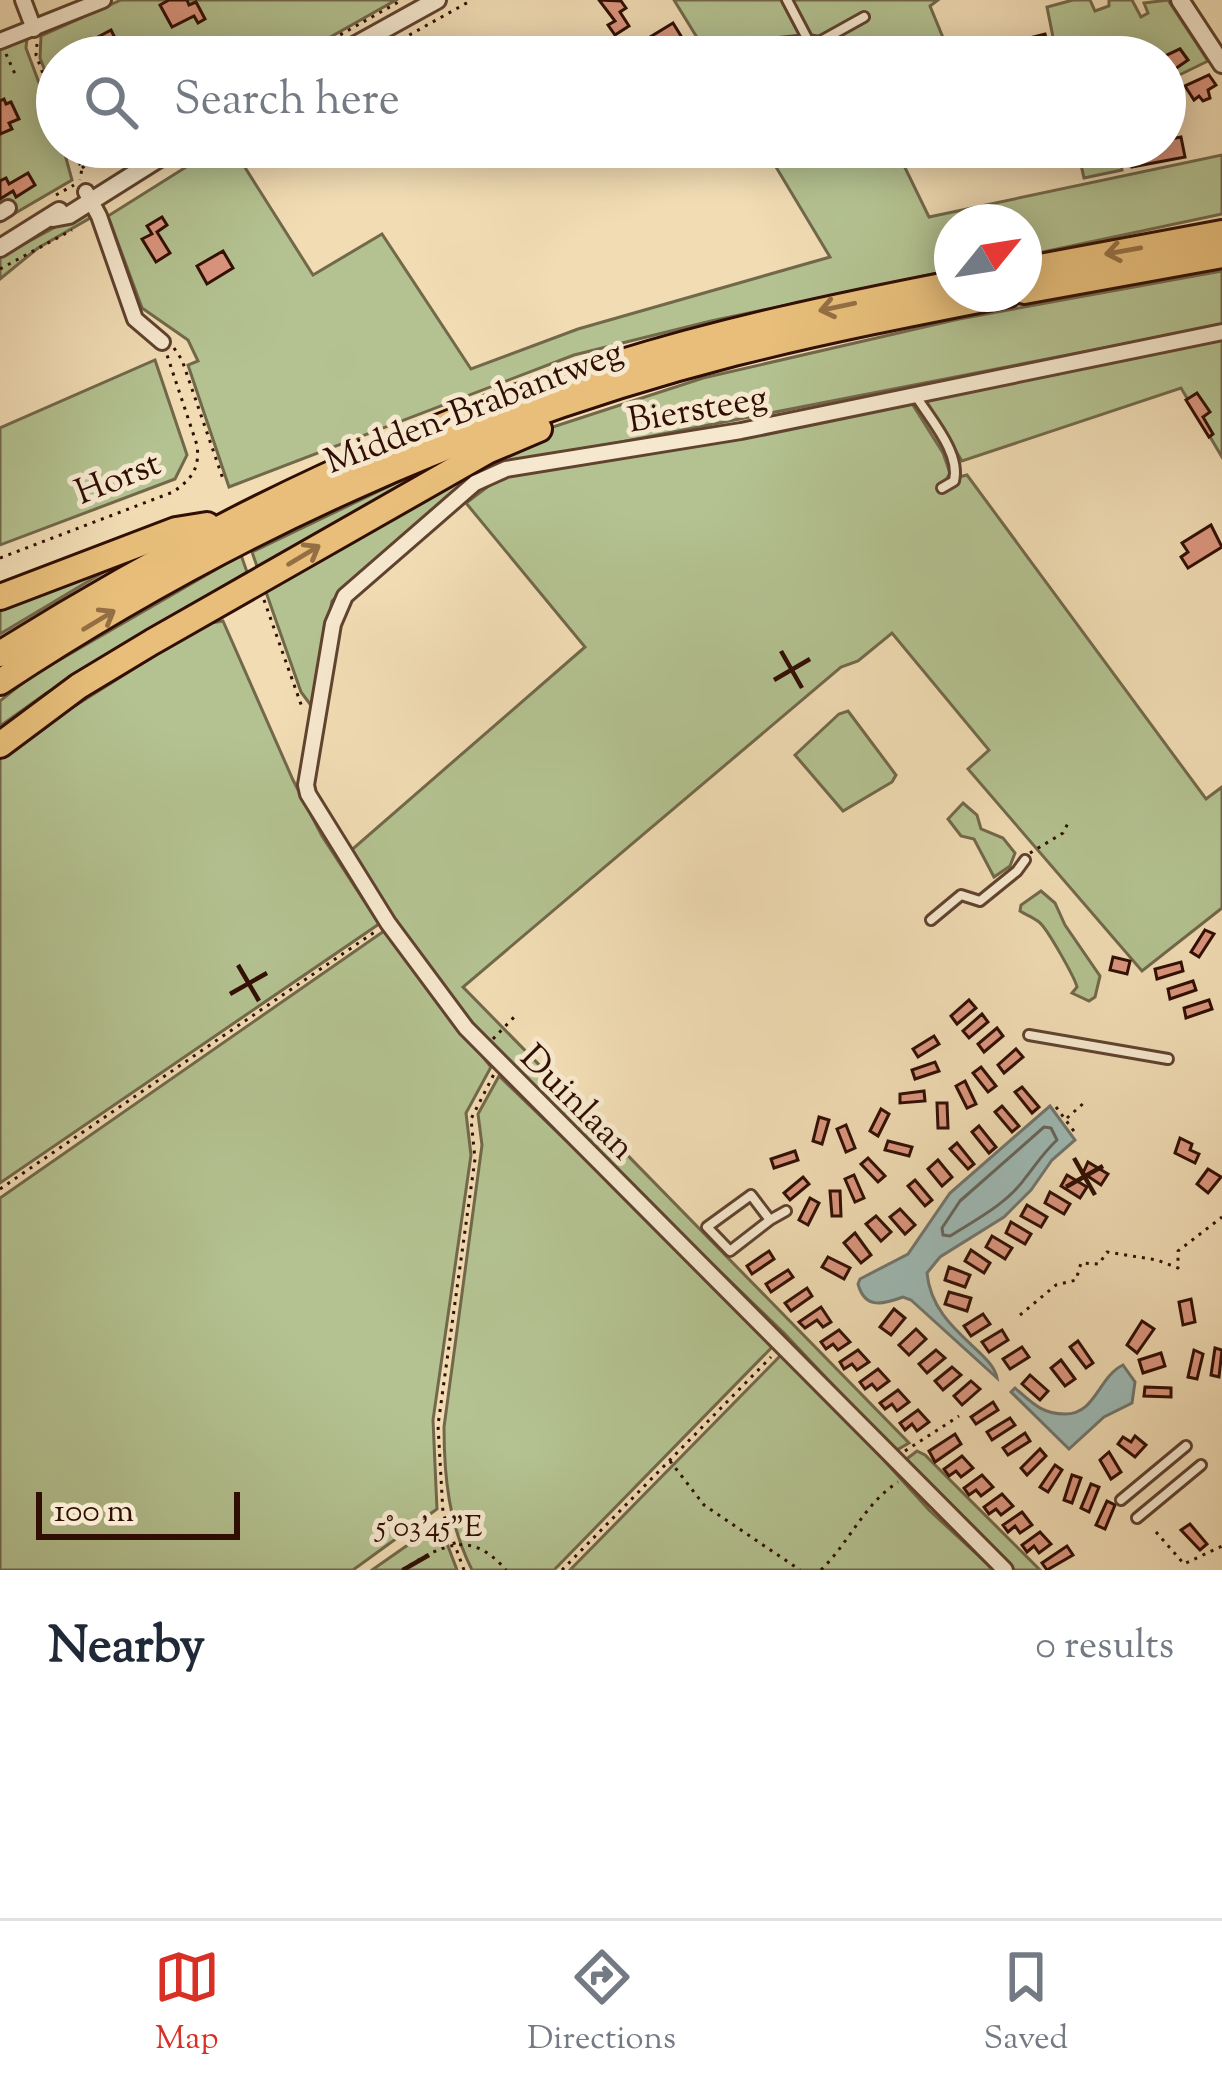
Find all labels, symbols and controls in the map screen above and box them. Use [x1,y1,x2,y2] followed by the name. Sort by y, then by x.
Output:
[36,36,1186,168] search box
[78,69,144,135] icon: search
[174,70,400,135] text: Search here
[934,204,1042,312] north arrow
[1104,241,1143,264] one-way arrow
[819,297,858,319] one-way arrow
[318,328,631,489] street label: Midden-Brabantweg
[624,373,771,449] street label: Biersteeg
[68,439,169,520] street label: Horst
[286,543,320,567] one-way arrow
[81,607,116,631] one-way arrow
[506,1034,646,1174] street label: Duinlaan
[36,1486,240,1539] scale bar
[54,1489,134,1537] text: 100 m
[374,1507,482,1550] text: 5°03'45"E
[48,1612,205,1685] text: Nearby
[1035,1620,1174,1676] text: 0 results
[154,1944,220,2064] tab: Map
[527,1944,676,2064] tab: Directions
[984,1944,1068,2064] tab: Saved

